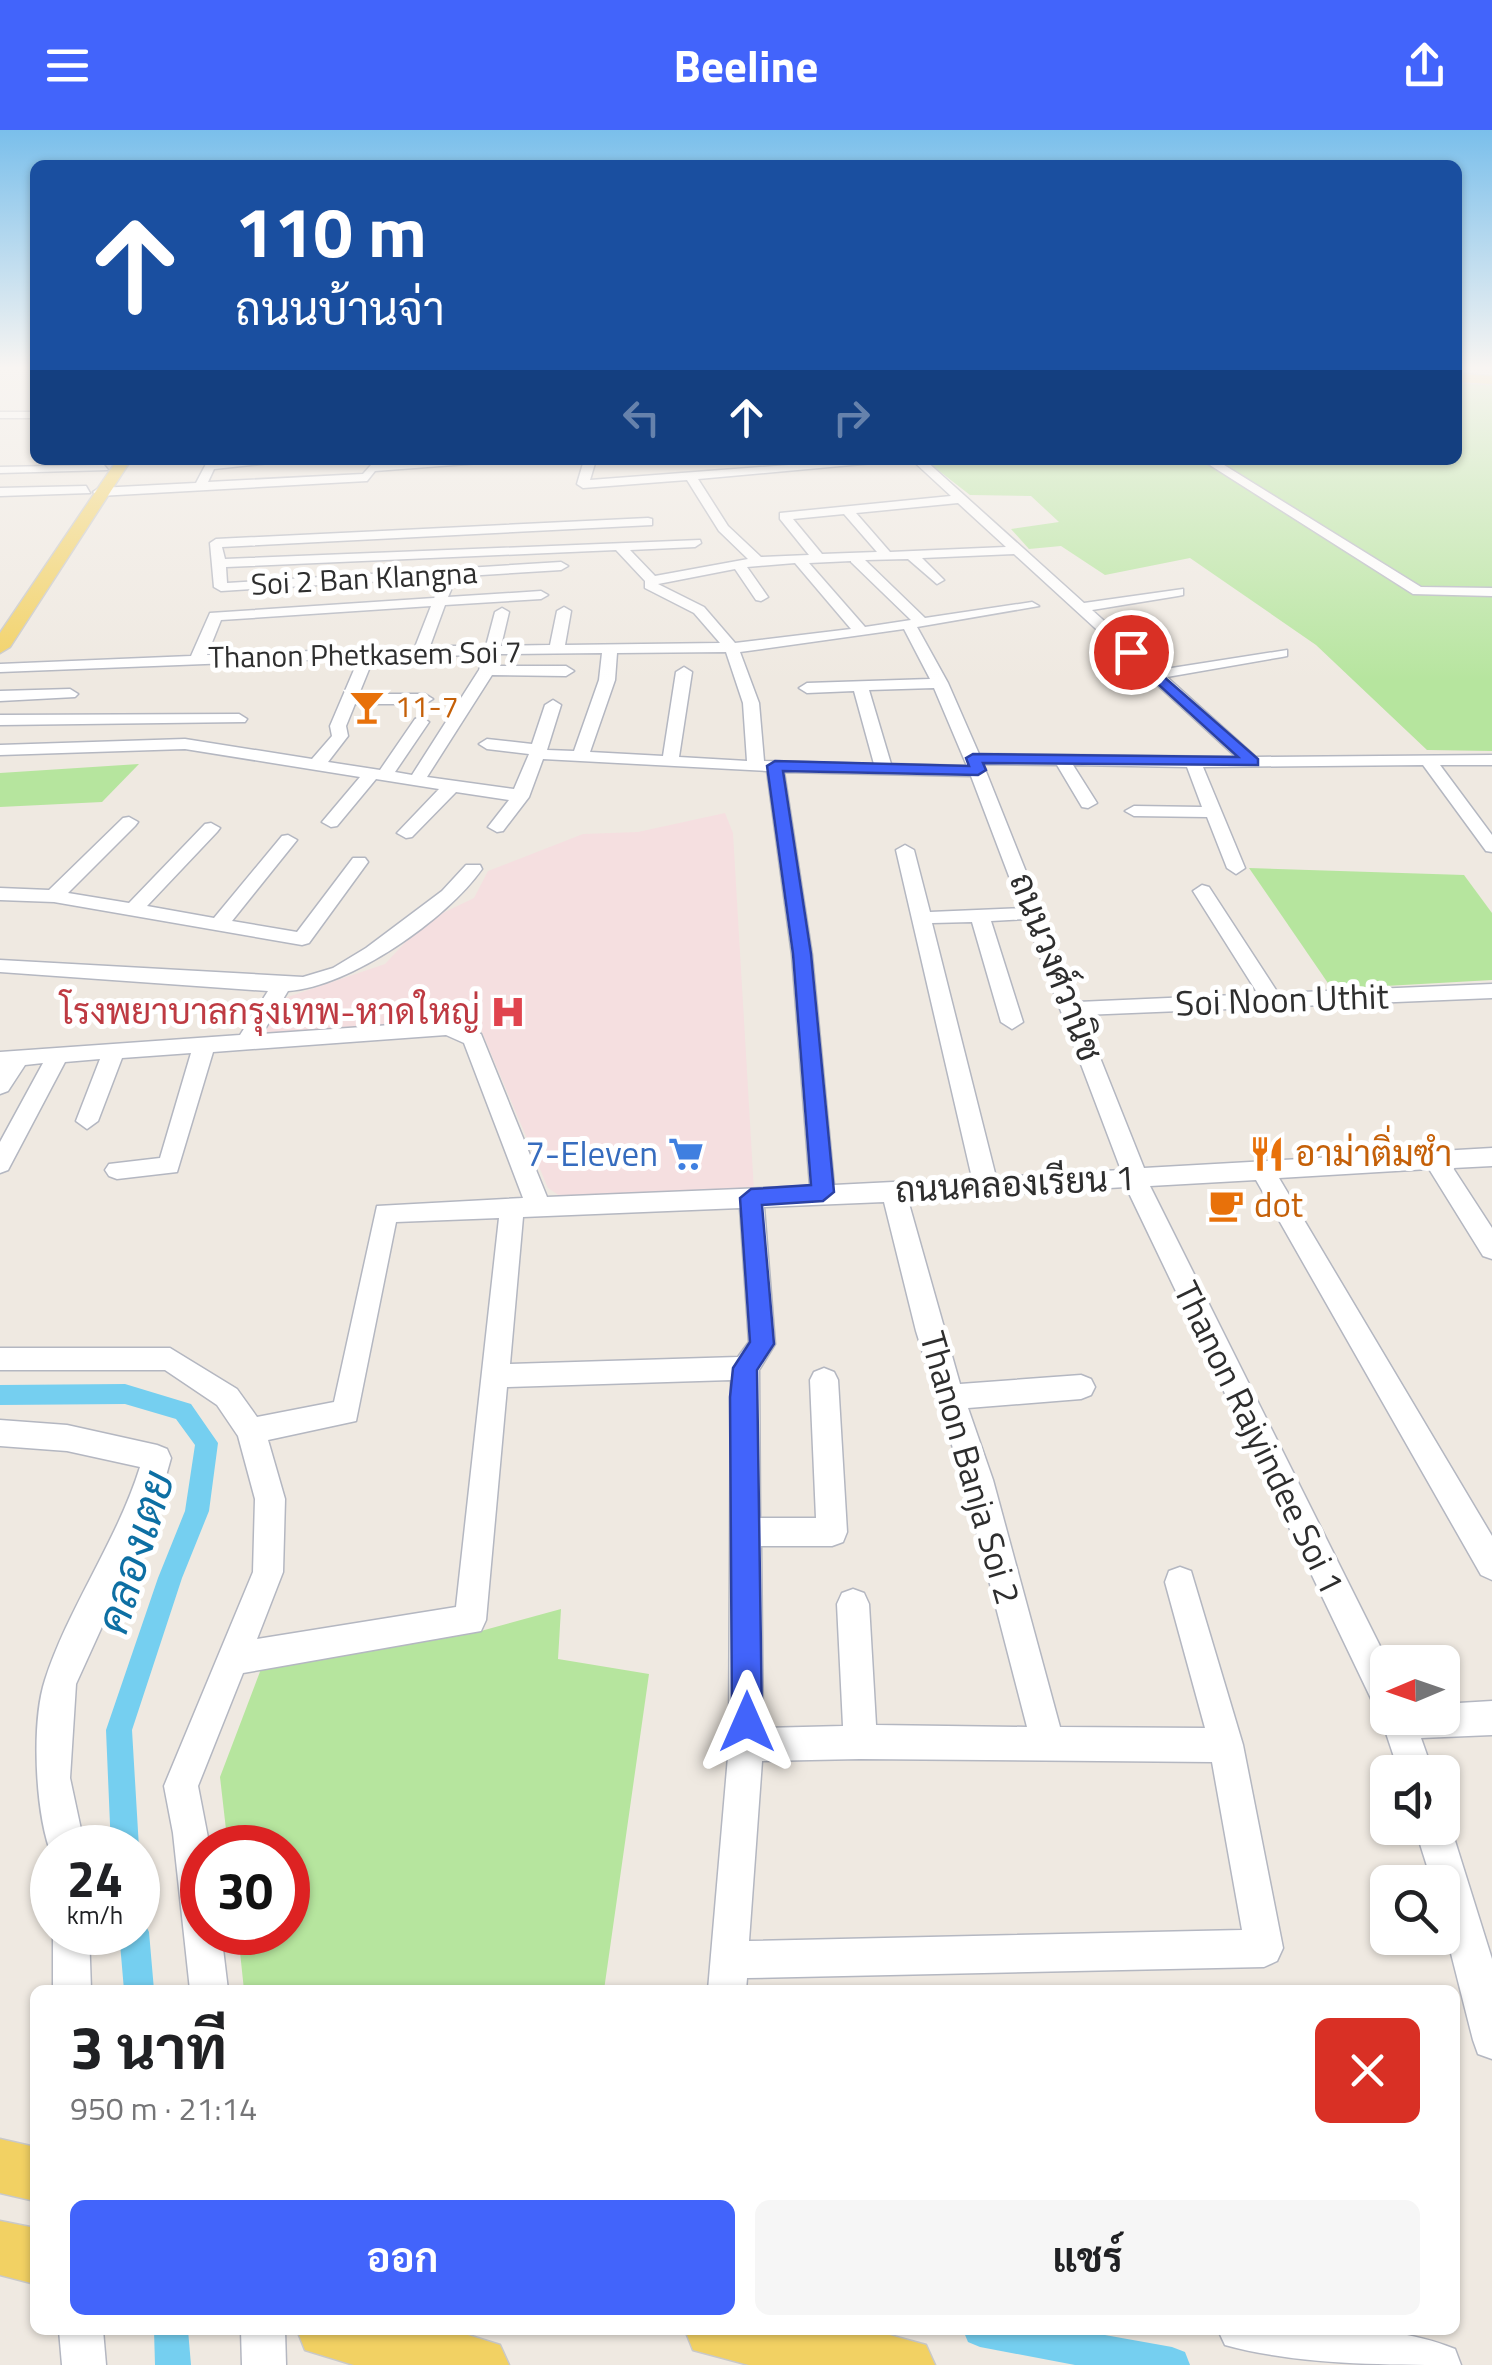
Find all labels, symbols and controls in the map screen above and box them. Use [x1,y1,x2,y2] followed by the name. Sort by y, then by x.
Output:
[674,31,818,99] text: Beeline
[40,38,95,93] icon: menu
[1397,38,1452,93] icon: share
[235,178,427,284] text: 110 m
[70,200,200,330] icon: ahead
[235,274,445,342] text: ถนนบ้านจ่า
[614,390,669,445] icon: left
[719,390,774,445] icon: ahead
[824,390,879,445] icon: right
[250,549,478,607] street label: Soi 2 Ban Klangna
[1089,610,1174,695] pin
[1104,625,1159,680] icon: arrive
[208,628,522,680] street label: Thanon Phetkasem Soi 7
[395,683,459,729] place label: 11-7
[348,688,386,726] bar icon: 11-7
[996,864,1118,1069] street label: ถนนวงศ์วานิช
[1174,968,1390,1030] street label: Soi Noon Uthit
[58,984,480,1038] place label: โรงพยาบาลกรุงเทพ-หาดใหญ่
[489,993,527,1031] hospital icon: โรงพยาบาลกรุงเทพ-หาดใหญ่
[1295,1125,1452,1180] place label: อาม่าติ่มซำ
[525,1126,658,1180] place label: 7-Eleven
[667,1135,705,1173] supermarket icon: 7-Eleven
[1248,1135,1286,1173] restaurant icon: อาม่าติ่มซำ
[894,1150,1136,1216] street label: ถนนคลองเรียน 1
[1254,1177,1303,1231] place label: dot
[1207,1186,1245,1224] cafe icon: dot
[1161,1272,1359,1603] street label: Thanon Rajyindee Soi 1
[906,1325,1036,1611] street label: Thanon Banja Soi 2
[77,1462,191,1642] water label: คลองเตย
[1370,1645,1460,1735] north arrow
[1370,1645,1460,1955] map controls
[695,1670,799,1774] position arrow
[1370,1755,1460,1845] button: sound
[180,1825,310,1955] speed limit sign: 30
[67,1840,123,1916] text: 24
[1370,1865,1460,1955] button: search
[67,1896,123,1934] text: km/h
[70,2001,227,2092] text: 3 นาที
[1315,2018,1420,2123] button: close
[70,2084,257,2132] text: 950 m · 21:14
[70,2200,735,2315] button: ออก
[755,2200,1420,2315] button: แชร์

